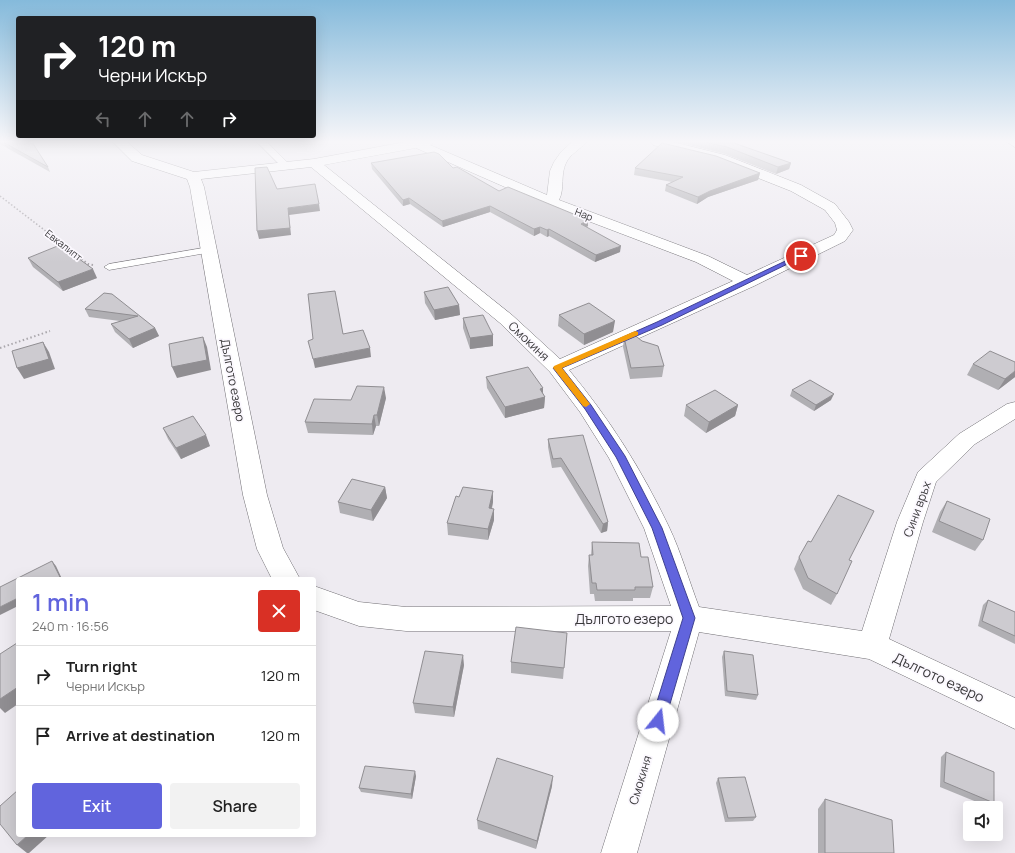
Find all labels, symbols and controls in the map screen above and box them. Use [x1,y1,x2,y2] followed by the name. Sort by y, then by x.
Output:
[98,27,176,65] text: 120 m
[32,32,84,84] icon: right
[98,63,207,87] text: Черни Искър
[92,108,114,130] icon: left
[134,108,156,130] icon: ahead
[176,108,198,130] icon: ahead
[218,108,240,130] icon: right
[573,204,595,224] street label: Нар
[42,226,86,264] street label: Евкалипт
[784,239,818,273] pin
[790,245,812,267] icon: arrive
[505,318,553,364] street label: Смокиня
[217,337,249,423] street label: Дългото езеро
[899,478,935,539] street label: Сини връх
[32,585,89,618] text: 1 min
[258,590,300,632] button: close
[575,609,673,628] street label: Дългото езеро
[32,617,109,635] text: 240 m · 16:56
[890,648,988,706] street label: Дългото езеро
[66,656,137,677] text: Turn right
[32,665,54,687] icon: right
[261,665,300,686] text: 120 m
[66,677,145,695] text: Черни Искър
[637,700,679,742] position arrow
[32,725,54,747] icon: arrive
[66,725,215,746] text: Arrive at destination
[261,725,300,746] text: 120 m
[624,753,656,807] street label: Смокиня
[32,783,162,829] button: Exit
[170,783,300,829] button: Share
[963,801,1003,841] map controls
[963,801,1003,841] button: sound

